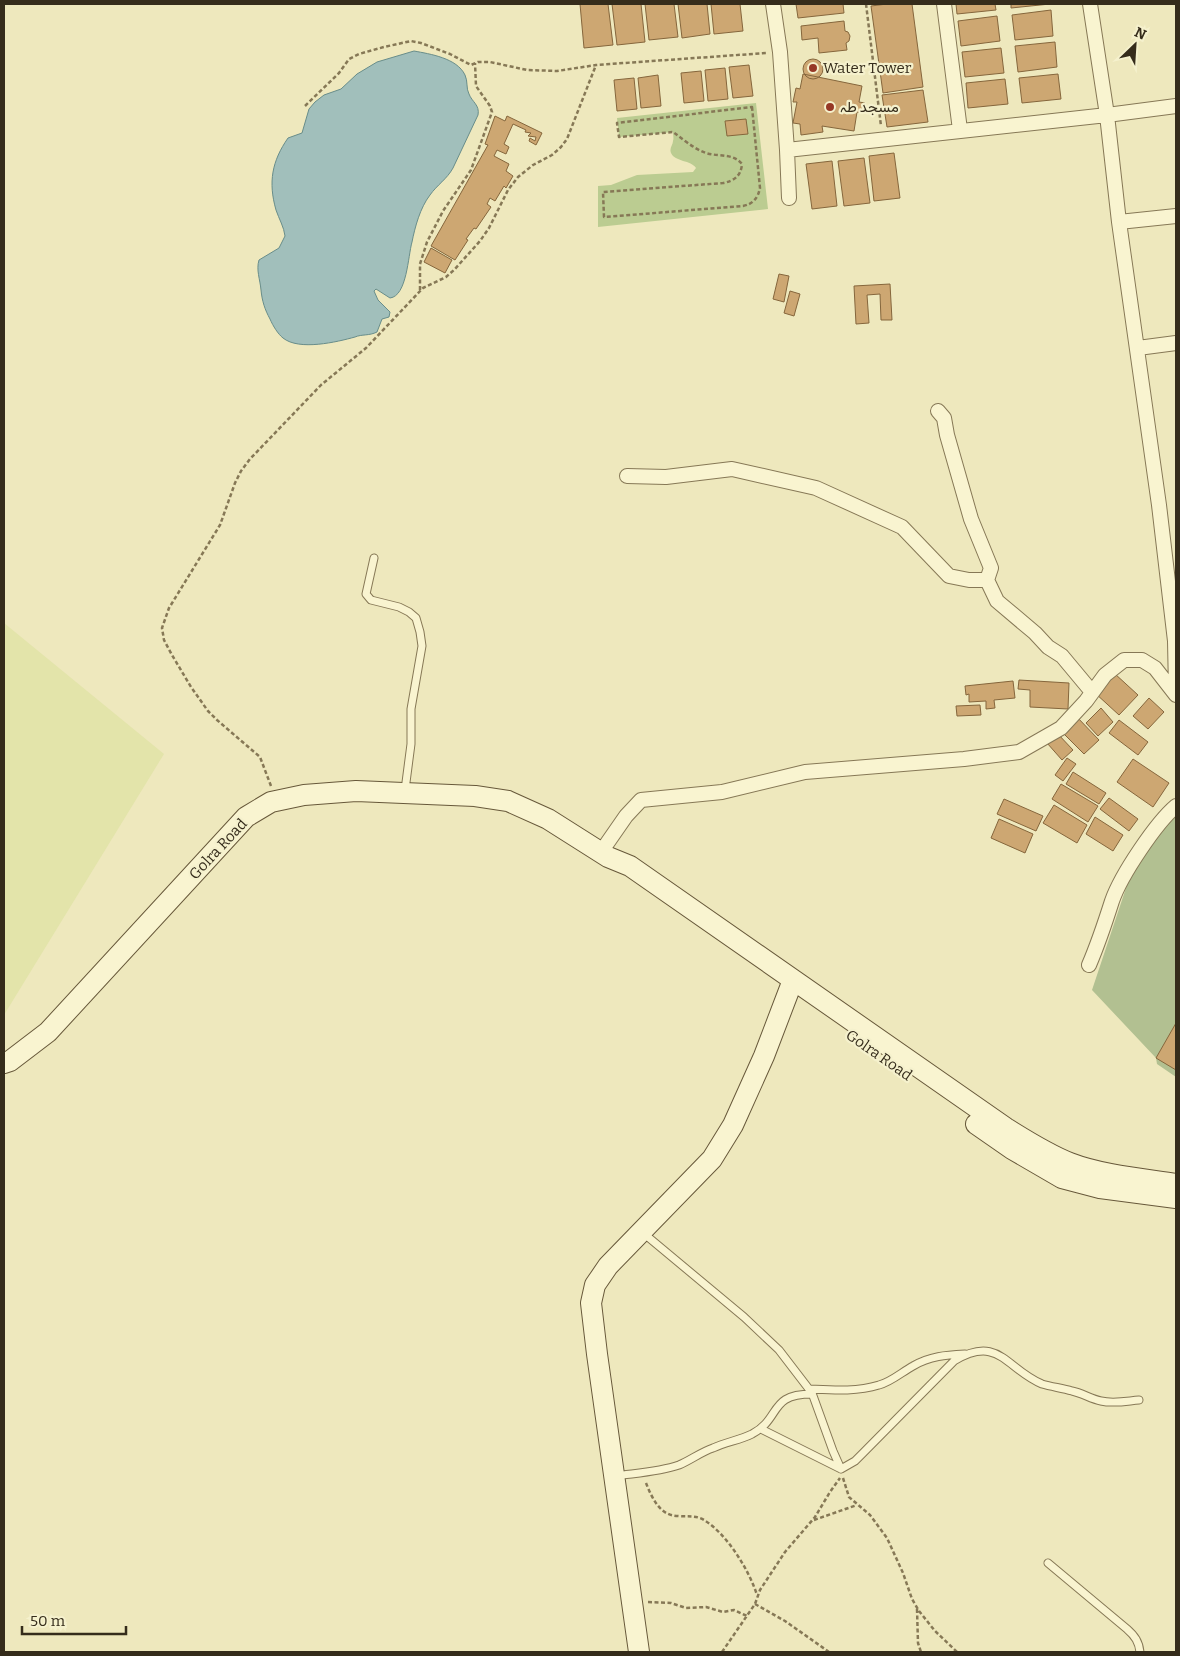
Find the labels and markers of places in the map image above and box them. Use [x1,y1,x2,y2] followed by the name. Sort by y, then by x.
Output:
[823,59,912,77] place label: Water Tower
[807,62,819,74] marker: Water Tower
[840,98,899,116] place label: مسجد طہ
[824,101,836,113] marker: مسجد طہ

